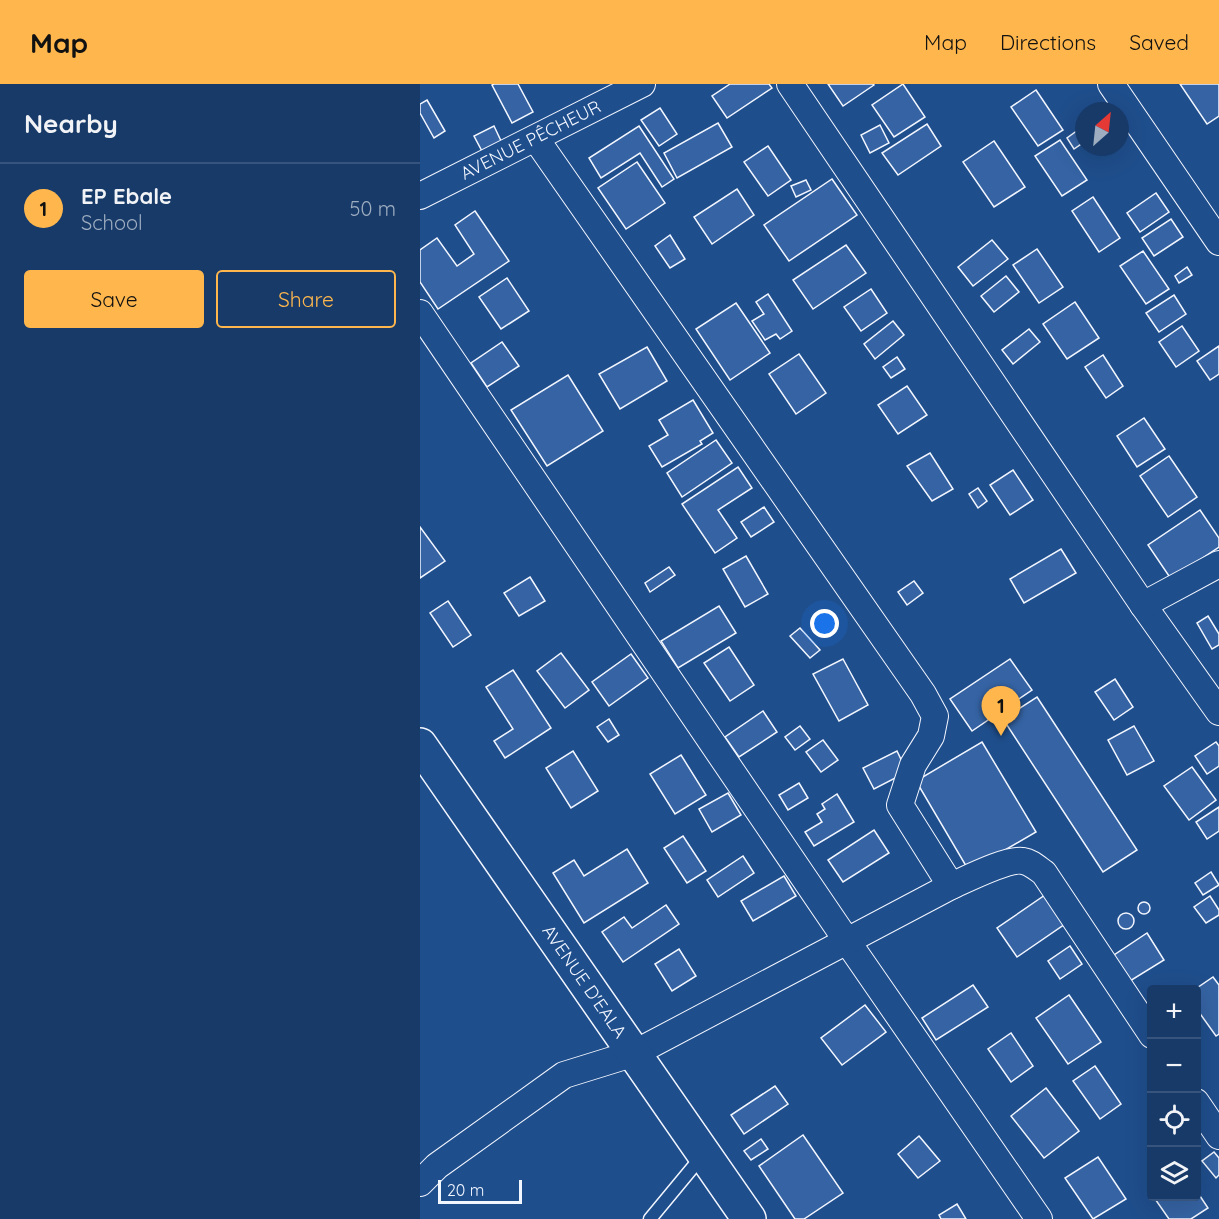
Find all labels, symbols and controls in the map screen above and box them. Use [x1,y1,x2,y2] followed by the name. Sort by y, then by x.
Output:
[30,25,88,60] text: Map
[924,29,967,55] text: Map
[1000,29,1096,55] text: Directions
[1129,29,1189,55] text: Saved
[456,95,604,185] street label: AVENUE PÊCHEUR
[1075,102,1129,156] north arrow
[24,107,118,140] text: Nearby
[81,182,172,210] text: EP Ebale
[40,196,47,221] text: 1
[350,196,396,221] text: 50 m
[81,210,143,235] text: School
[24,270,204,328] button: Save
[216,270,396,328] button: Share
[810,609,839,638] your location
[982,686,1020,736] pin: 1
[537,920,632,1043] street label: AVENUE D'EALA
[1147,985,1201,1201] map controls
[1147,985,1201,1039] button: +
[1147,1039,1201,1093] button: −
[1147,1093,1201,1147] button: locate
[1147,1147,1201,1201] button: layers
[438,1177,522,1204] scale bar
[447,1180,484,1200] text: 20 m

